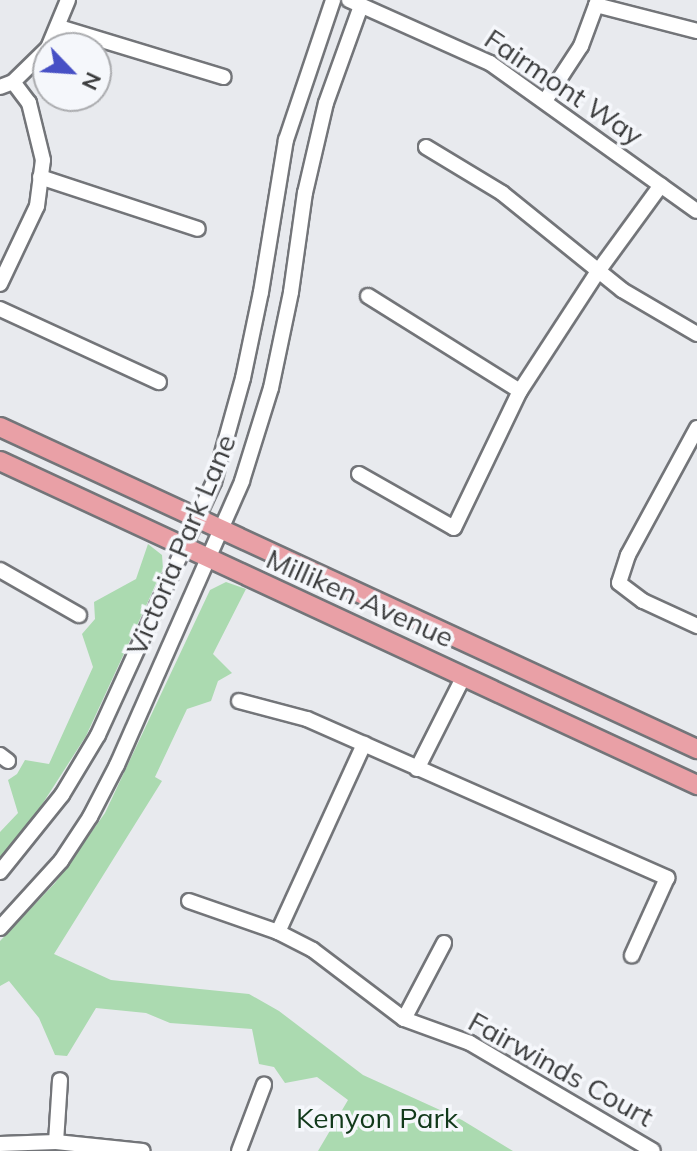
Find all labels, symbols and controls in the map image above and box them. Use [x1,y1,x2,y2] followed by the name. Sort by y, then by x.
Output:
[478,22,650,152] street label: Fairmont Way
[32,32,112,112] north arrow
[76,68,108,95] text: N
[119,430,243,660] street label: Victoria Park Lane
[261,542,459,654] street label: Milliken Avenue
[463,1004,659,1134] street label: Fairwinds Court
[296,1101,458,1135] park label: Kenyon Park

